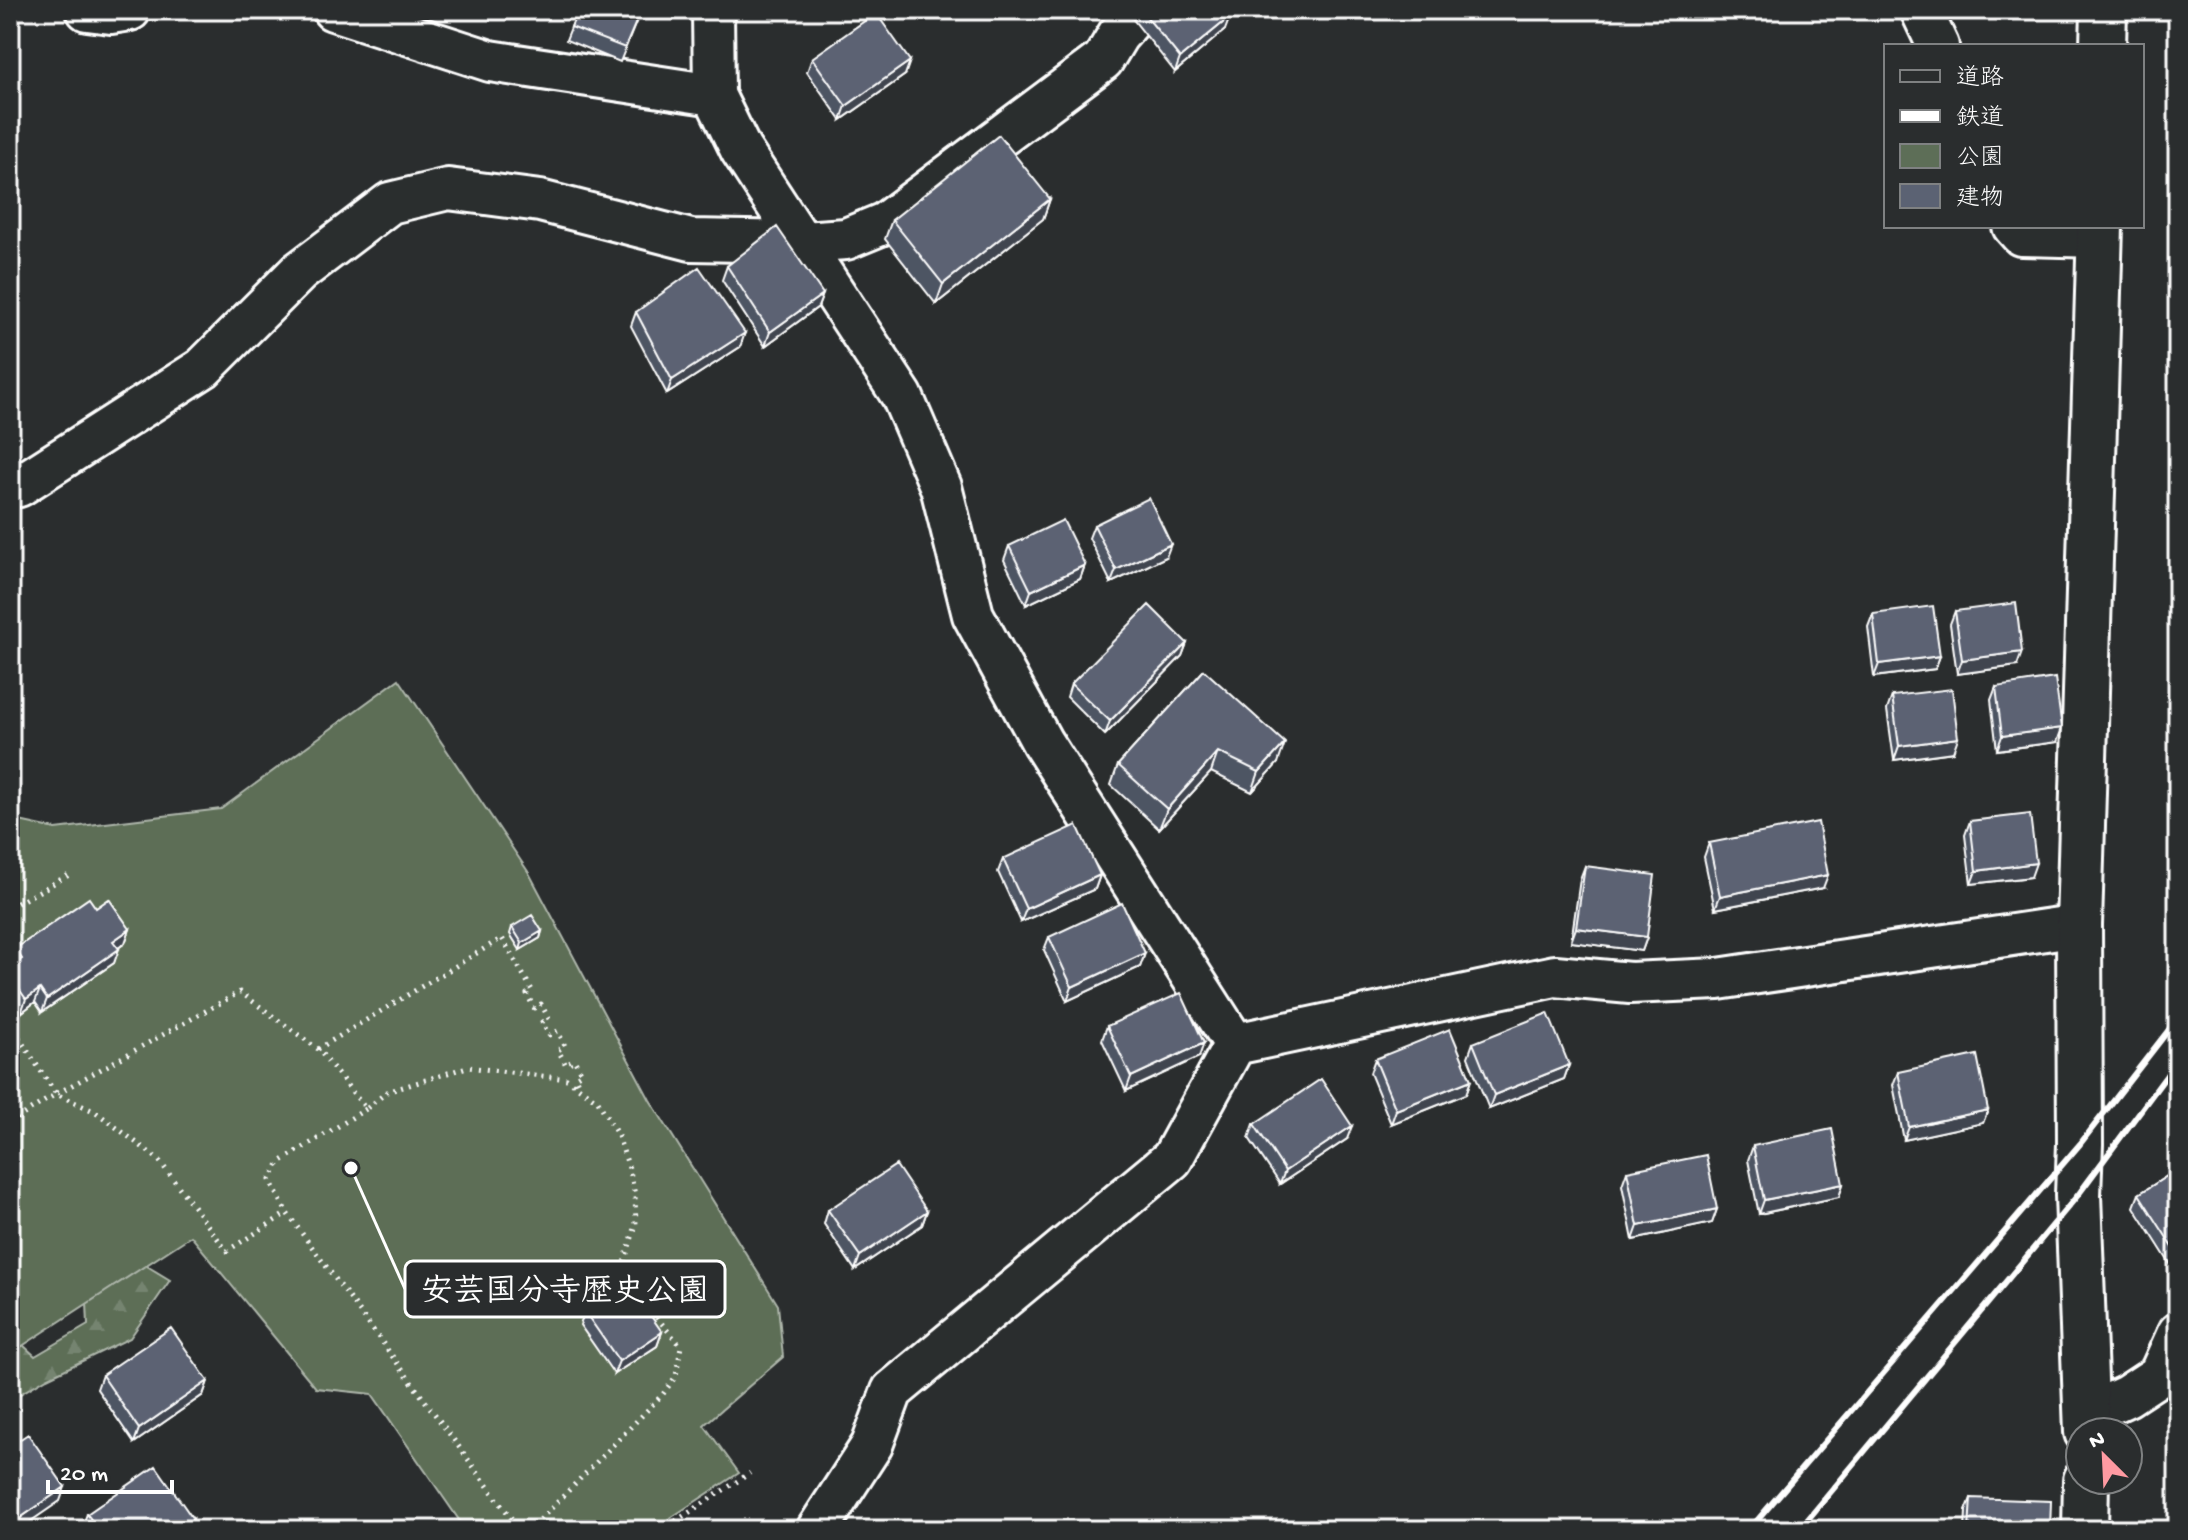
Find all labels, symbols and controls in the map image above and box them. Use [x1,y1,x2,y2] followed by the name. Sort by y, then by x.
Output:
[1884,44,2144,228] legend
[1956,64,2004,94] text: 道路
[1956,104,2004,134] text: 鉄道
[1956,145,2004,174] text: 公園
[1956,184,2004,214] text: 建物
[405,1261,725,1317] callout: 安芸国分寺歴史公園
[421,1273,709,1313] text: 安芸国分寺歴史公園
[2064,1416,2144,1496] north arrow
[2086,1427,2109,1456] text: N
[48,1444,172,1494] scale bar
[60,1461,108,1490] text: 20 m

